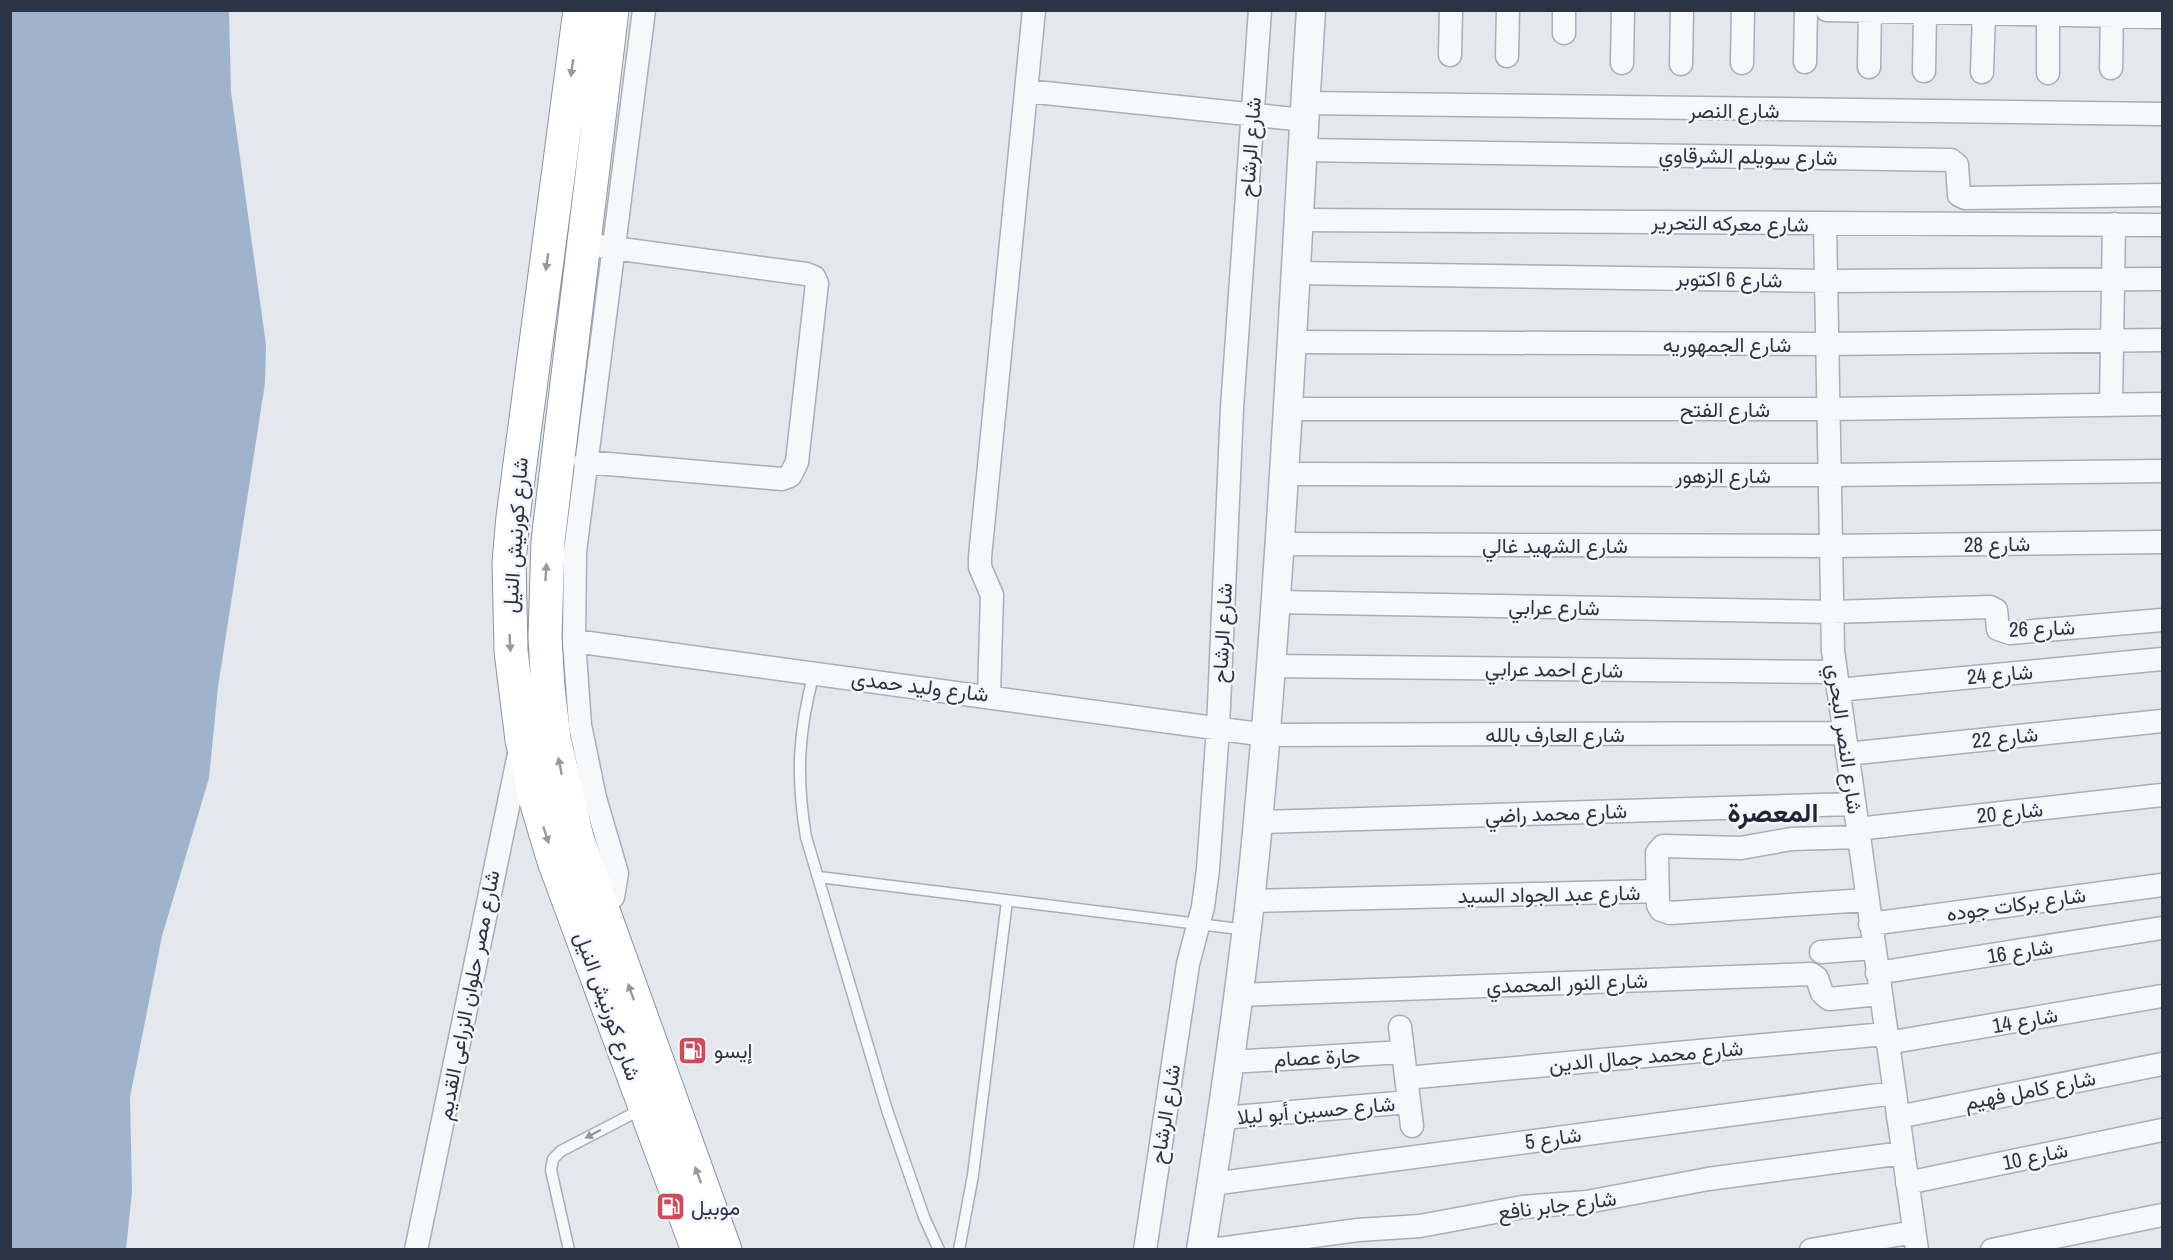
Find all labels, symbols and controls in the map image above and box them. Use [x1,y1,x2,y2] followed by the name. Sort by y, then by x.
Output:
[568,59,577,78] one-way arrow
[1232,96,1268,198] street label: شارع الرشاح
[1687,96,1780,125] street label: شارع النصر
[1658,140,1838,175] street label: شارع سويلم الشرقاوي
[1650,207,1809,239] street label: شارع معركه التحرير
[542,252,551,271] one-way arrow
[1674,264,1783,294] street label: شارع 6 اكتوبر
[1663,330,1791,359] street label: شارع الجمهوريه
[1680,395,1770,424] street label: شارع الفتح
[495,456,535,614] street label: شارع كورنيش النيل
[1674,461,1771,490] street label: شارع الزهور
[1964,529,2030,559] street label: شارع 28
[1482,531,1628,563] street label: شارع الشهيد غالي
[541,563,551,582] one-way arrow
[1205,582,1239,684] street label: شارع الرشاح
[1508,592,1600,625] street label: شارع عرابي
[2008,612,2076,644] street label: شارع 26
[506,634,515,653] one-way arrow
[1485,653,1623,688] street label: شارع احمد عرابي
[1966,657,2034,691] street label: شارع 24
[1817,662,1870,816] street label: شارع النصر البحري
[850,663,990,709] street label: شارع وليد حمدى
[1971,719,2039,755] street label: شارع 22
[1485,720,1625,749] street label: شارع العارف بالله
[555,756,564,775] one-way arrow
[1728,794,1818,830] district label: المعصرة
[1976,794,2044,830] street label: شارع 20
[1484,796,1628,833] street label: شارع محمد راضي
[542,826,551,844] one-way arrow
[430,867,506,1123] street label: شارع مصر حلوان الزراعى القديم
[1457,878,1641,910] street label: شارع عبد الجواد السيد
[1944,880,2088,928] street label: شارع بركات جوده
[568,928,648,1084] street label: شارع كورنيش النيل
[1985,932,2055,970] street label: شارع 16
[1486,966,1648,1003] street label: شارع النور المحمدي
[625,983,635,1001] one-way arrow
[1990,1000,2060,1040] street label: شارع 14
[1548,1033,1744,1079] street label: شارع محمد جمال الدين
[677,1034,709,1066] fuel station icon: إيسو
[714,1036,753,1065] place label: إيسو
[1273,1040,1361,1074] street label: حارة عصام
[1143,1062,1187,1166] street label: شارع الرشاح
[1962,1063,2098,1117] street label: شارع كامل فهيم
[1236,1089,1396,1131] street label: شارع حسين أبو ليلا
[1523,1120,1583,1156] street label: شارع 5
[585,1129,602,1139] one-way arrow
[2000,1135,2070,1177] street label: شارع 10
[692,1166,702,1184] one-way arrow
[1496,1183,1618,1227] street label: شارع جابر نافع
[654,1191,686,1223] fuel station icon: موبيل
[691,1193,740,1222] place label: موبيل

